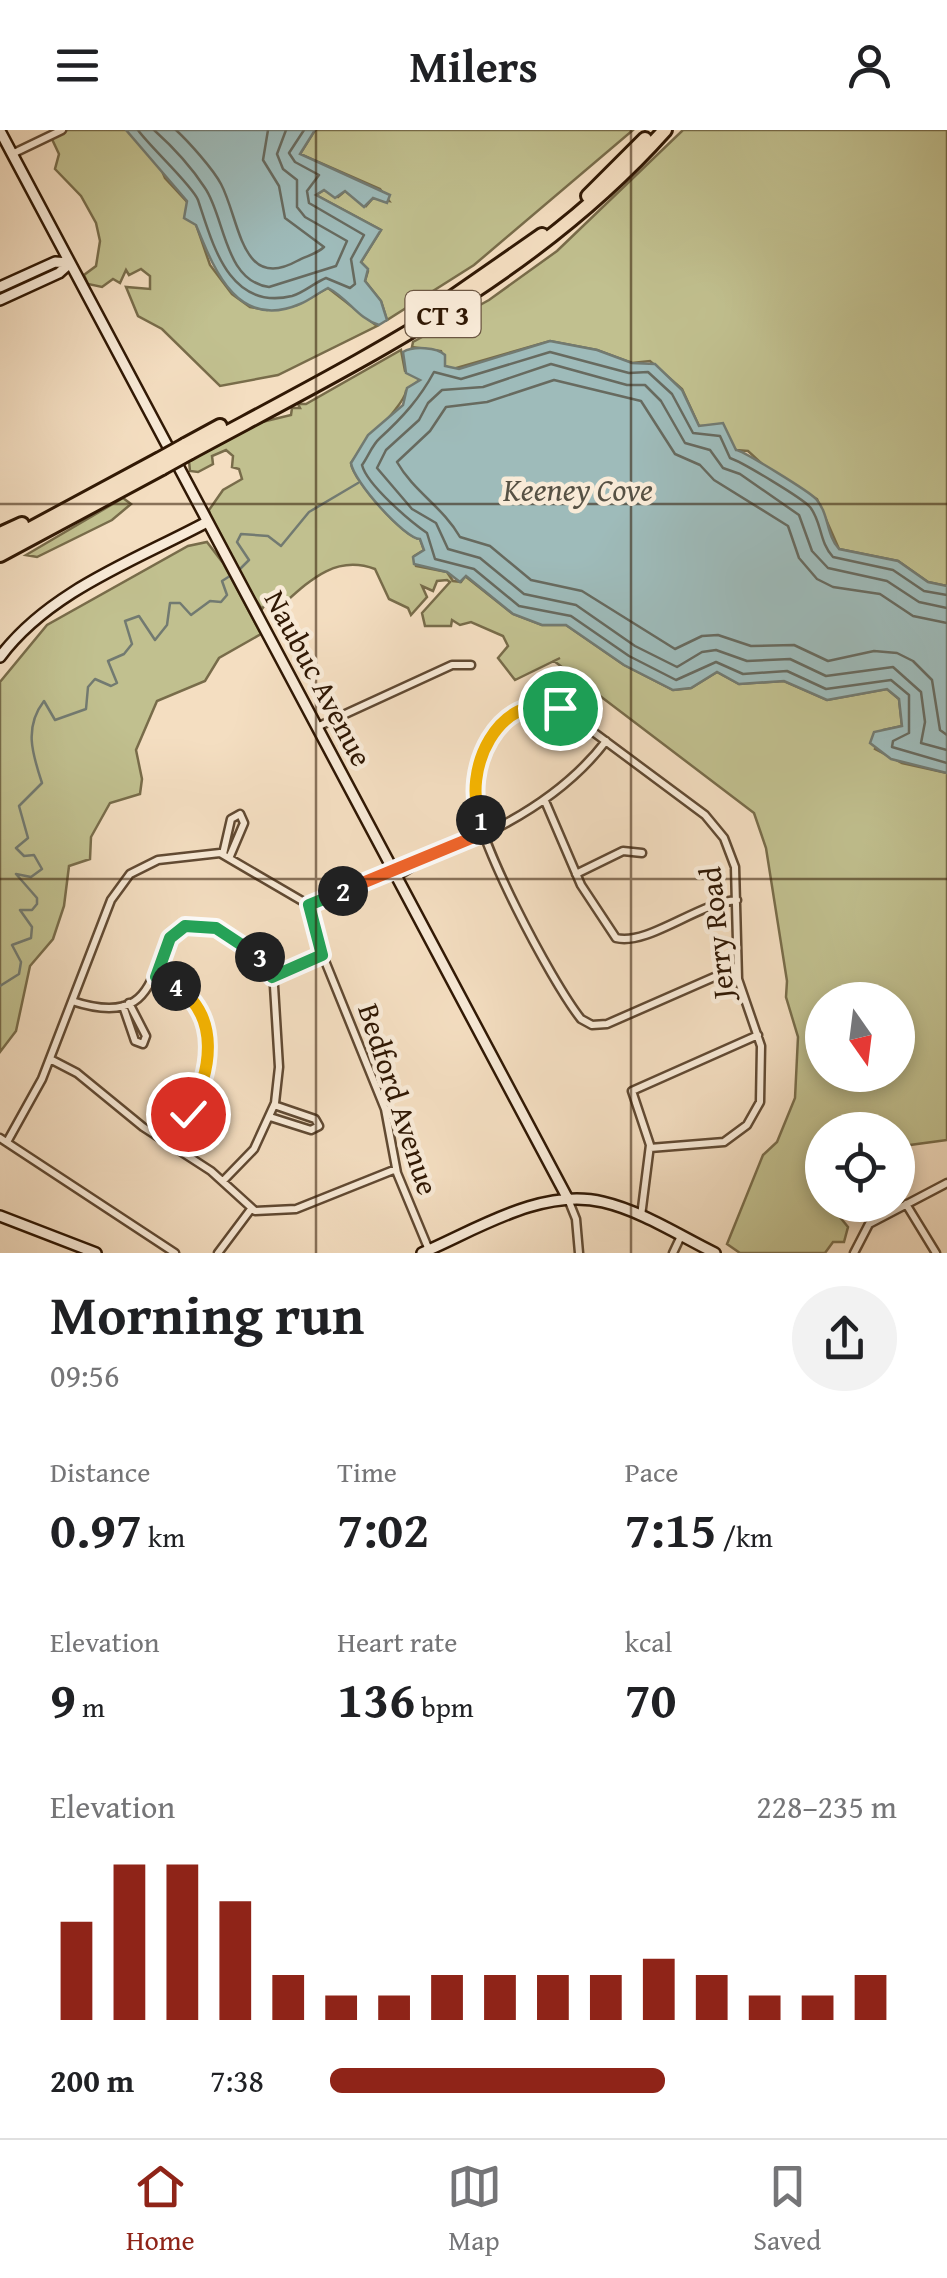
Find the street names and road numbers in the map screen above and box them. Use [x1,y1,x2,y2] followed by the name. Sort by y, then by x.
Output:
[406,291,480,337] road number: CT 3
[254,582,384,774] street label: Naubuc Avenue
[687,865,745,1005] street label: Jerry Road
[347,998,451,1200] street label: Bedford Avenue

